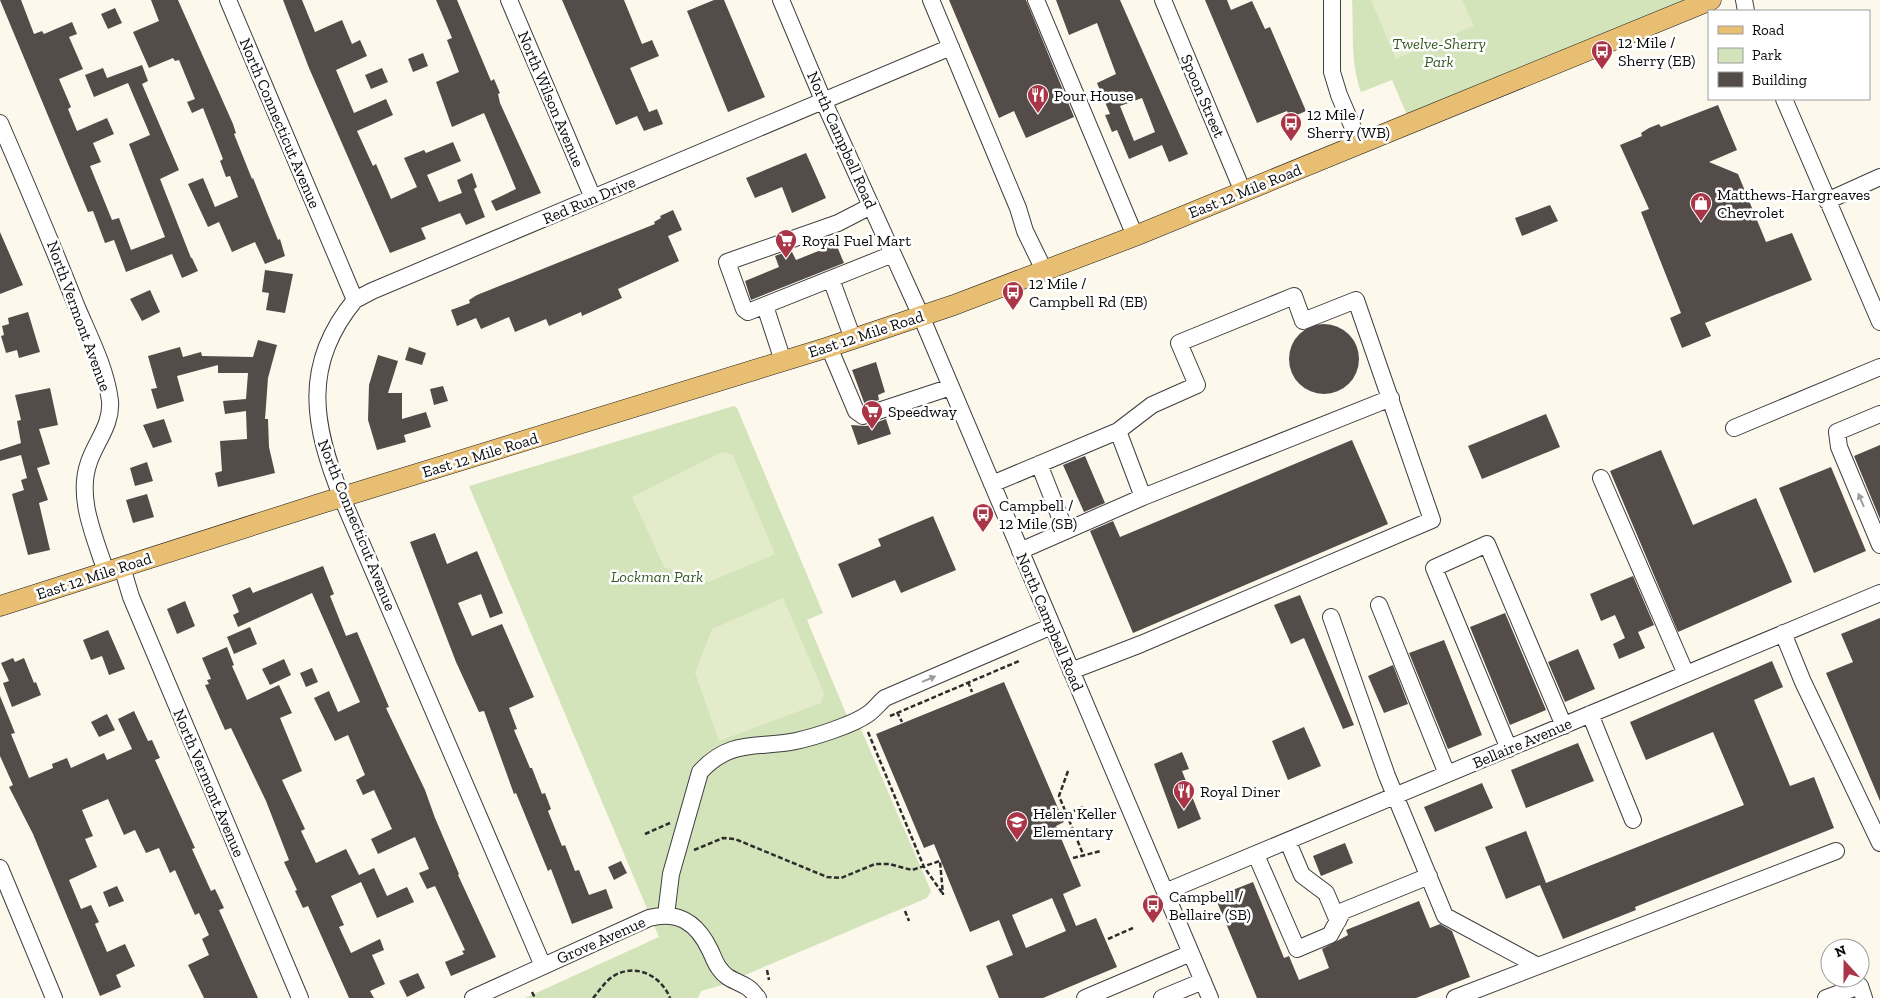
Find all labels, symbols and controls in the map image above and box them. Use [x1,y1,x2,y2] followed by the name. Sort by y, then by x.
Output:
[1708,10,1870,100] legend
[1752,21,1785,39] text: Road
[514,28,588,170] street label: North Wilson Avenue
[1618,33,1695,70] place label: 12 Mile / Sherry (EB)
[1392,34,1486,71] park label: Twelve-Sherry Park
[235,35,325,211] street label: North Connecticut Avenue
[1590,39,1614,70] bus stop icon: 12 Mile / Sherry (EB)
[1752,46,1782,64] text: Park
[1177,51,1229,141] street label: Spoon Street
[803,69,881,212] street label: North Campbell Road
[1752,71,1807,89] text: Building
[1026,83,1050,114] restaurant icon: Pour House
[1054,86,1134,105] place label: Pour House
[1307,105,1390,142] place label: 12 Mile / Sherry (WB)
[1279,111,1303,142] bus stop icon: 12 Mile / Sherry (WB)
[1186,160,1304,222] street label: East 12 Mile Road
[540,172,638,228] street label: Red Run Drive
[1717,185,1870,222] place label: Matthews-Hargreaves Chevrolet
[1689,191,1713,222] shop icon: Matthews-Hargreaves Chevrolet
[774,228,798,259] supermarket icon: Royal Fuel Mart
[802,231,911,250] place label: Royal Fuel Mart
[43,238,115,394] street label: North Vermont Avenue
[1029,274,1147,311] place label: 12 Mile / Campbell Rd (EB)
[1001,280,1025,311] bus stop icon: 12 Mile / Campbell Rd (EB)
[806,306,926,362] street label: East 12 Mile Road
[860,399,884,430] supermarket icon: Speedway
[888,402,958,421] place label: Speedway
[420,428,540,482] street label: East 12 Mile Road
[314,437,400,613] street label: North Connecticut Avenue
[1857,493,1865,507] one-way arrow
[999,496,1077,533] place label: Campbell / 12 Mile (SB)
[971,502,995,533] bus stop icon: Campbell / 12 Mile (SB)
[34,548,154,604] street label: East 12 Mile Road
[1012,550,1088,694] street label: North Campbell Road
[611,567,703,586] park label: Lockman Park
[922,674,937,682] one-way arrow
[169,706,249,860] street label: North Vermont Avenue
[1470,714,1574,772] street label: Bellaire Avenue
[1172,779,1196,810] restaurant icon: Royal Diner
[1200,782,1281,801] place label: Royal Diner
[1033,804,1117,841] place label: Helen Keller Elementary
[1005,810,1029,841] school or university icon: Helen Keller Elementary
[1169,887,1251,924] place label: Campbell / Bellaire (SB)
[1141,893,1165,924] bus stop icon: Campbell / Bellaire (SB)
[554,912,648,968] street label: Grove Avenue
[1820,938,1870,988] north arrow
[1833,941,1849,961] text: N

